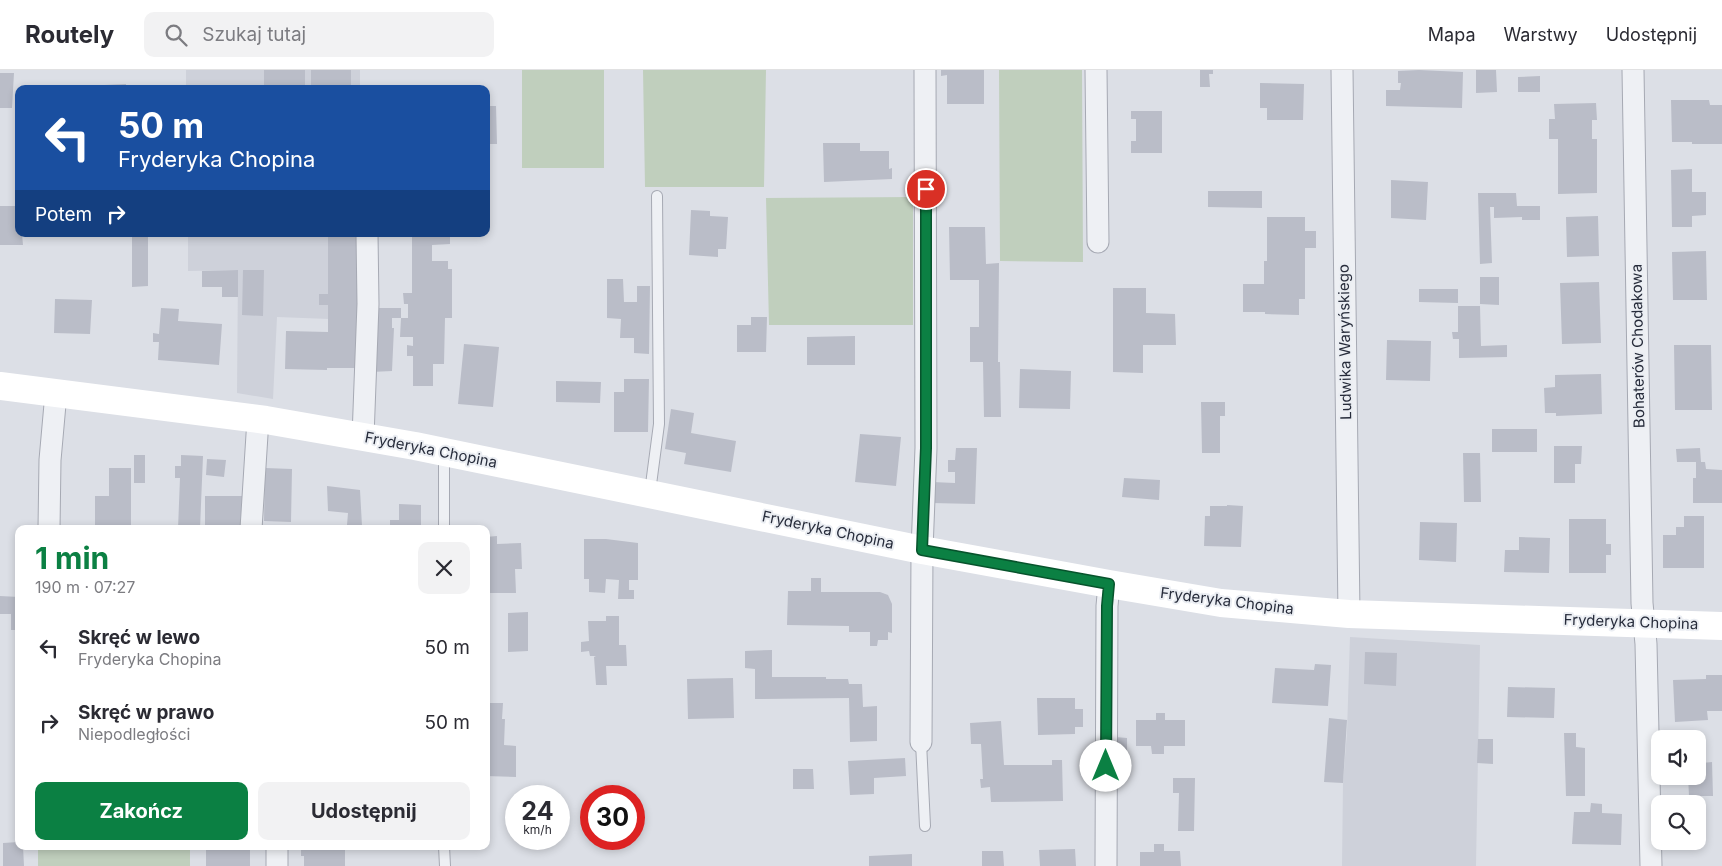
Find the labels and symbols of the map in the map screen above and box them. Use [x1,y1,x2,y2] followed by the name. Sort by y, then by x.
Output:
[905,168,947,210] pin
[1334,264,1355,420] street label: Ludwika Waryńskiego
[1627,264,1648,428] street label: Bohaterów Chodakowa
[363,427,499,472] street label: Fryderyka Chopina
[760,506,896,553] street label: Fryderyka Chopina
[1159,583,1295,618] street label: Fryderyka Chopina
[1563,610,1699,633] street label: Fryderyka Chopina
[1079,739,1131,791] position arrow
[580,785,645,850] speed limit sign: 30

